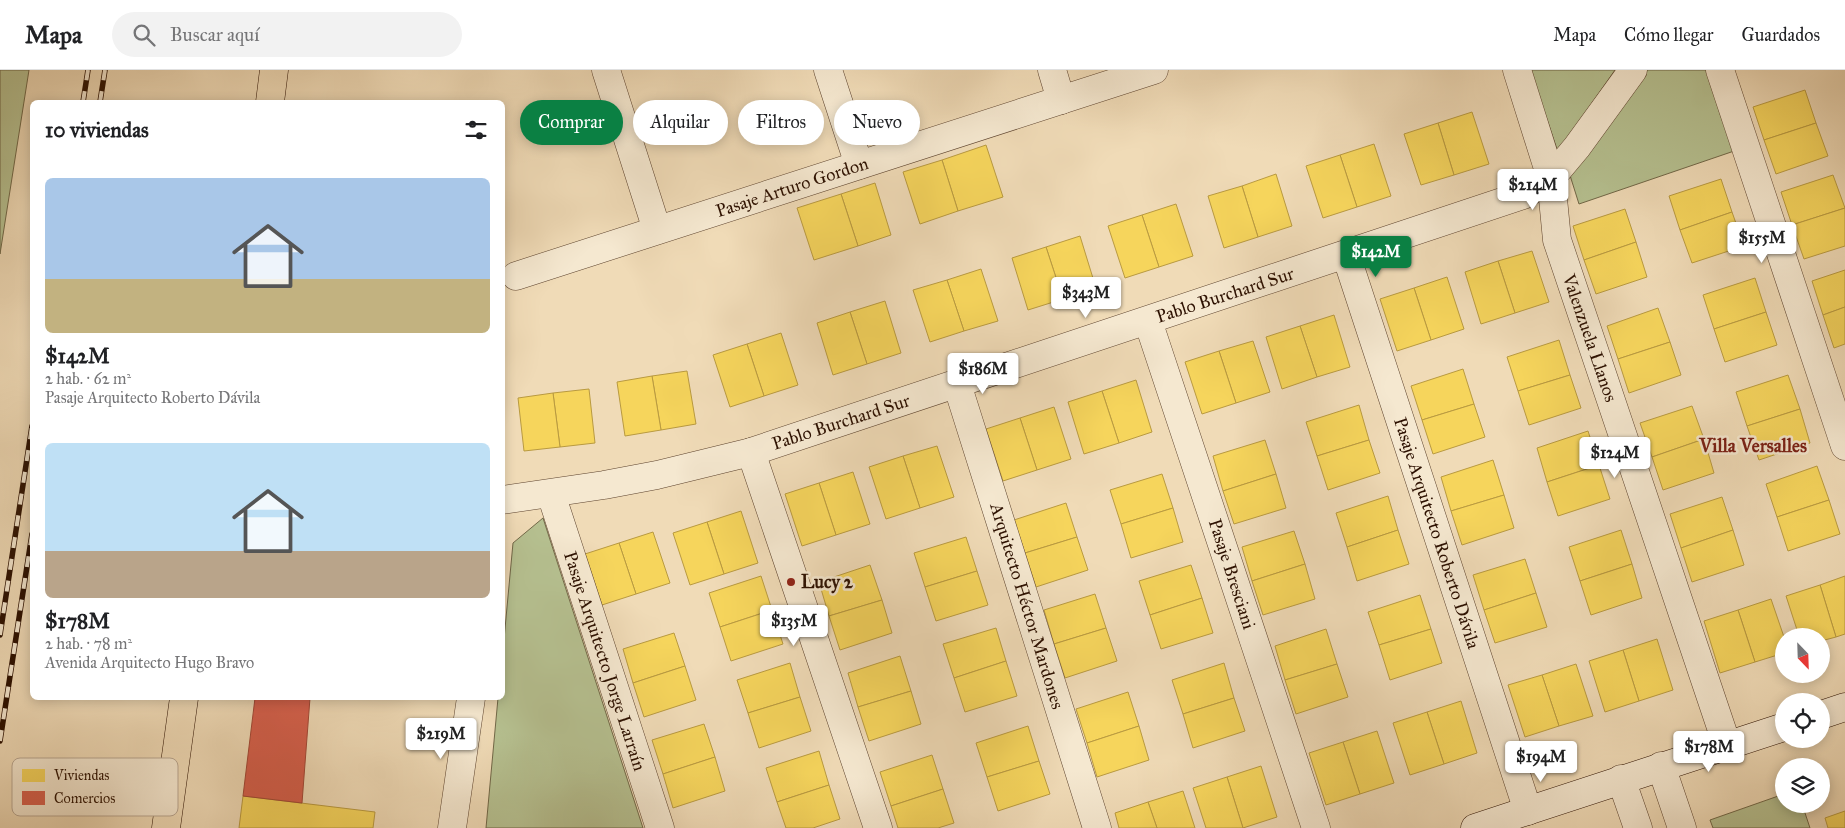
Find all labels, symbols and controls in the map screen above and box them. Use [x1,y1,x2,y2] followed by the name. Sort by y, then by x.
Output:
[112,12,462,57] search box
[25,20,82,50] text: Mapa
[130,21,158,49] icon: search
[170,23,259,46] text: Buscar aquí
[1553,24,1596,46] text: Mapa
[1624,24,1714,46] text: Cómo llegar
[1742,24,1820,46] text: Guardados
[520,100,623,145] chip: Comprar
[633,100,728,145] chip: Alquilar
[738,100,824,145] chip: Filtros
[834,100,920,145] chip: Nuevo
[462,116,490,144] icon: filters
[45,117,149,143] text: 10 viviendas
[713,152,871,222] street label: Pasaje Arturo Gordon
[1498,168,1568,211] pin: $214M
[1508,175,1558,194] text: $214M
[223,211,313,301] icon: home
[1727,222,1797,264] pin: $155M
[1738,228,1786,247] text: $155M
[1341,236,1411,278] pin: $142M
[1351,242,1401,261] text: $142M
[1153,262,1297,328] street label: Pablo Burchard Sur
[1557,270,1622,405] street label: Valenzuela Llanos
[1051,276,1121,319] pin: $343M
[1062,283,1110,302] text: $343M
[45,343,110,369] text: $142M
[948,352,1018,395] pin: $186M
[958,359,1008,378] text: $186M
[45,369,131,388] text: 2 hab. · 62 m²
[45,388,260,407] text: Pasaje Arquitecto Roberto Dávila
[769,389,913,455] street label: Pablo Burchard Sur
[1388,414,1485,652] street label: Pasaje Arquitecto Roberto Dávila
[1698,434,1807,457] district label: Villa Versalles
[1580,436,1650,479] pin: $124M
[1590,443,1640,462] text: $124M
[223,476,313,566] icon: home
[984,499,1069,712] street label: Arquitecto Héctor Mardones
[1204,516,1260,632] street label: Pasaje Bresciani
[558,548,651,774] street label: Pasaje Arquitecto Jorge Larraín
[801,571,854,594] place label: Lucy 2
[785,576,797,588] marker: Lucy 2
[759,604,829,647] pin: $135M
[45,608,110,634] text: $178M
[771,611,817,630] text: $135M
[1775,628,1830,682] north arrow
[1775,628,1830,813] map controls
[45,634,132,653] text: 2 hab. · 78 m²
[45,653,254,672] text: Avenida Arquitecto Hugo Bravo
[1775,693,1830,748] button: locate
[406,718,476,760] pin: $219M
[417,724,465,743] text: $219M
[1674,730,1744,773] pin: $178M
[1684,737,1734,756] text: $178M
[1506,740,1576,783] pin: $194M
[1516,747,1566,766] text: $194M
[12,758,178,816] legend
[1775,758,1830,813] button: layers
[53,767,109,784] text: Viviendas
[54,790,115,807] text: Comercios

